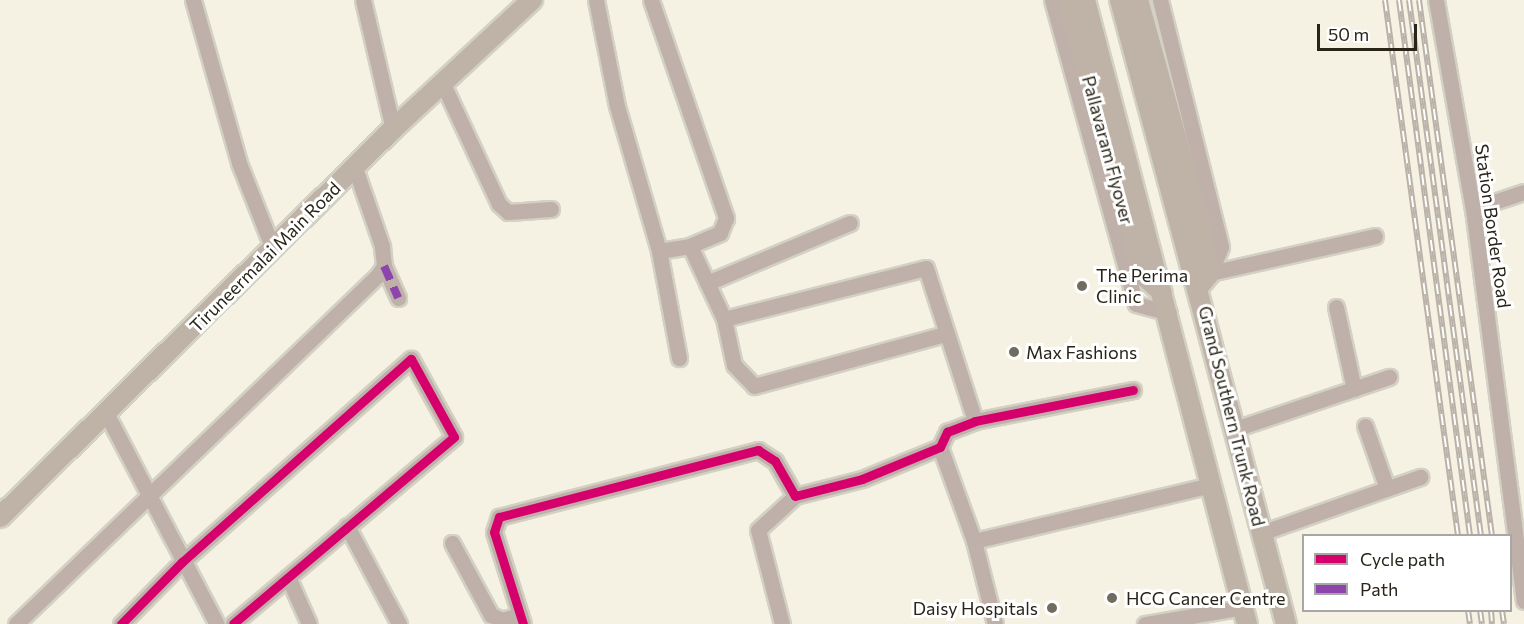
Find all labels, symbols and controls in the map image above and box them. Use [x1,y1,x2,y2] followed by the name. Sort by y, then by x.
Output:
[1320,12,1420,50] scale bar
[1328,23,1369,45] text: 50 m
[1078,73,1138,227] street label: Pallavaram Flyover
[1471,143,1515,309] street label: Station Border Road
[185,177,345,337] street label: Tiruneermalai Main Road
[1096,265,1188,308] place label: The Perima Clinic
[1073,277,1091,295] marker: The Perima Clinic
[1194,304,1270,528] street label: Grand Southern Trunk Road
[1026,341,1137,363] place label: Max Fashions
[1007,345,1021,359] marker: Max Fashions
[1302,534,1512,612] legend
[1360,548,1445,570] text: Cycle path
[1360,578,1398,600] text: Path
[1126,587,1285,609] place label: HCG Cancer Centre
[1103,589,1121,607] marker: HCG Cancer Centre
[913,597,1038,619] place label: Daisy Hospitals
[1043,599,1061,617] marker: Daisy Hospitals

